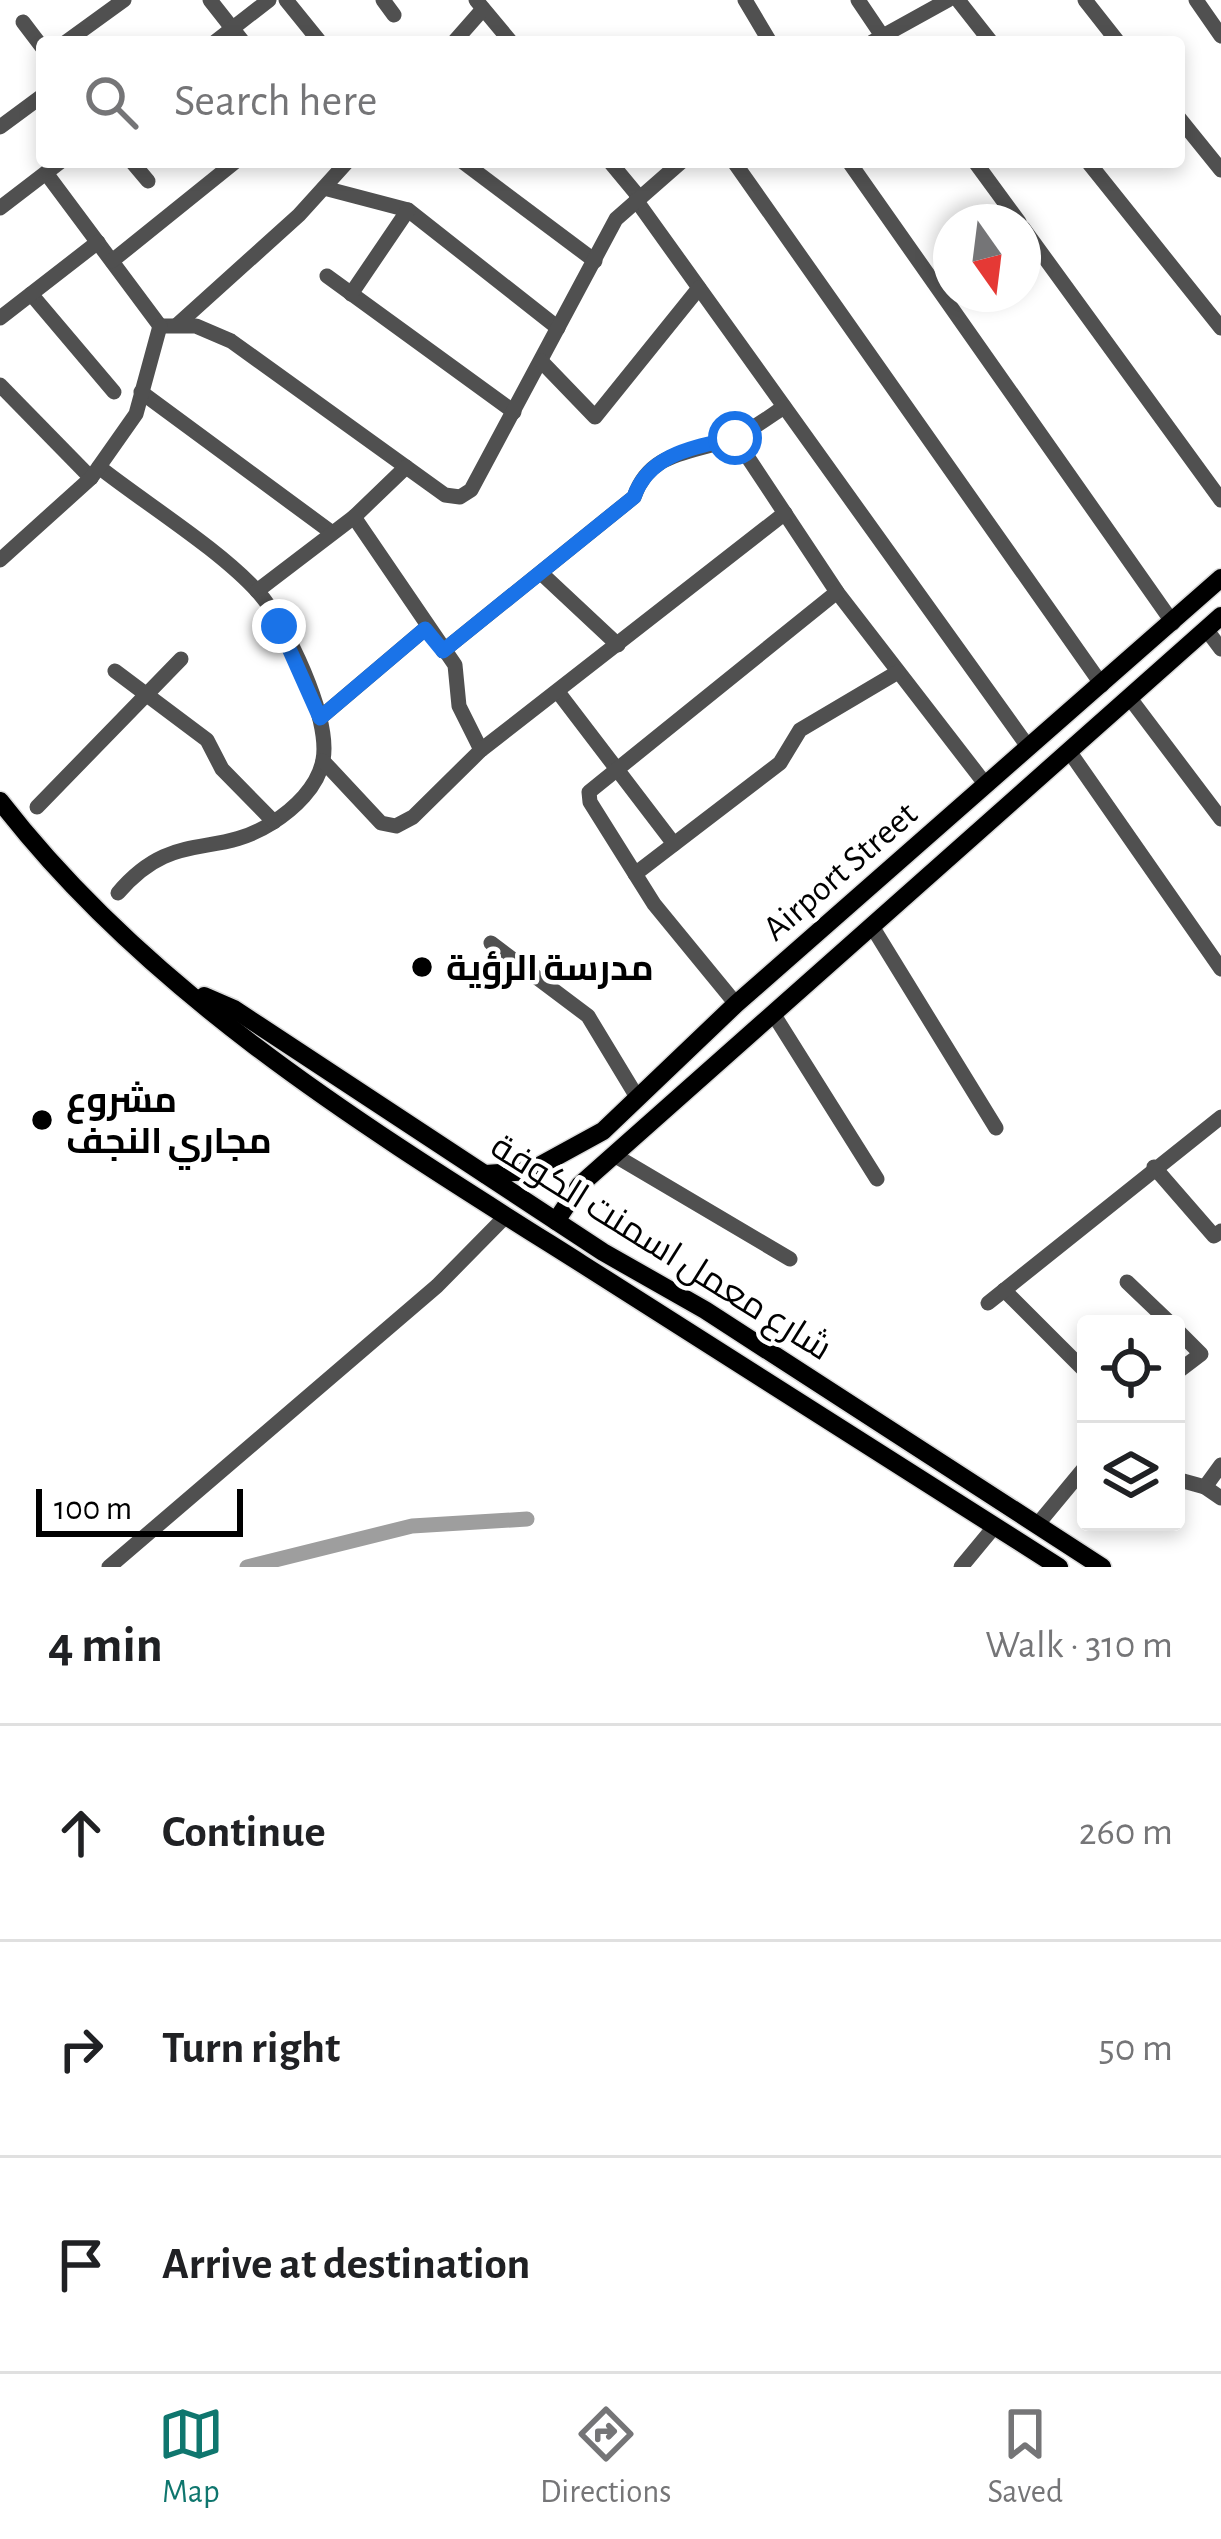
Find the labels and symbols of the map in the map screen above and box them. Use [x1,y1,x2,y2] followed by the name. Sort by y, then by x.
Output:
[933,204,1041,312] north arrow
[708,411,762,465] route start
[252,599,306,653] route end
[757,795,924,948] street label: Airport Street
[446,951,654,989] place label: مدرسة الرؤية
[409,954,435,980] marker: مدرسة الرؤية
[66,1081,272,1170] place label: مشروع مجاري النجف
[29,1107,55,1133] marker: مشروع مجاري النجف
[482,1127,838,1371] street label: شارع معمل اسمنت الكوفة
[36,1483,243,1536] scale bar

